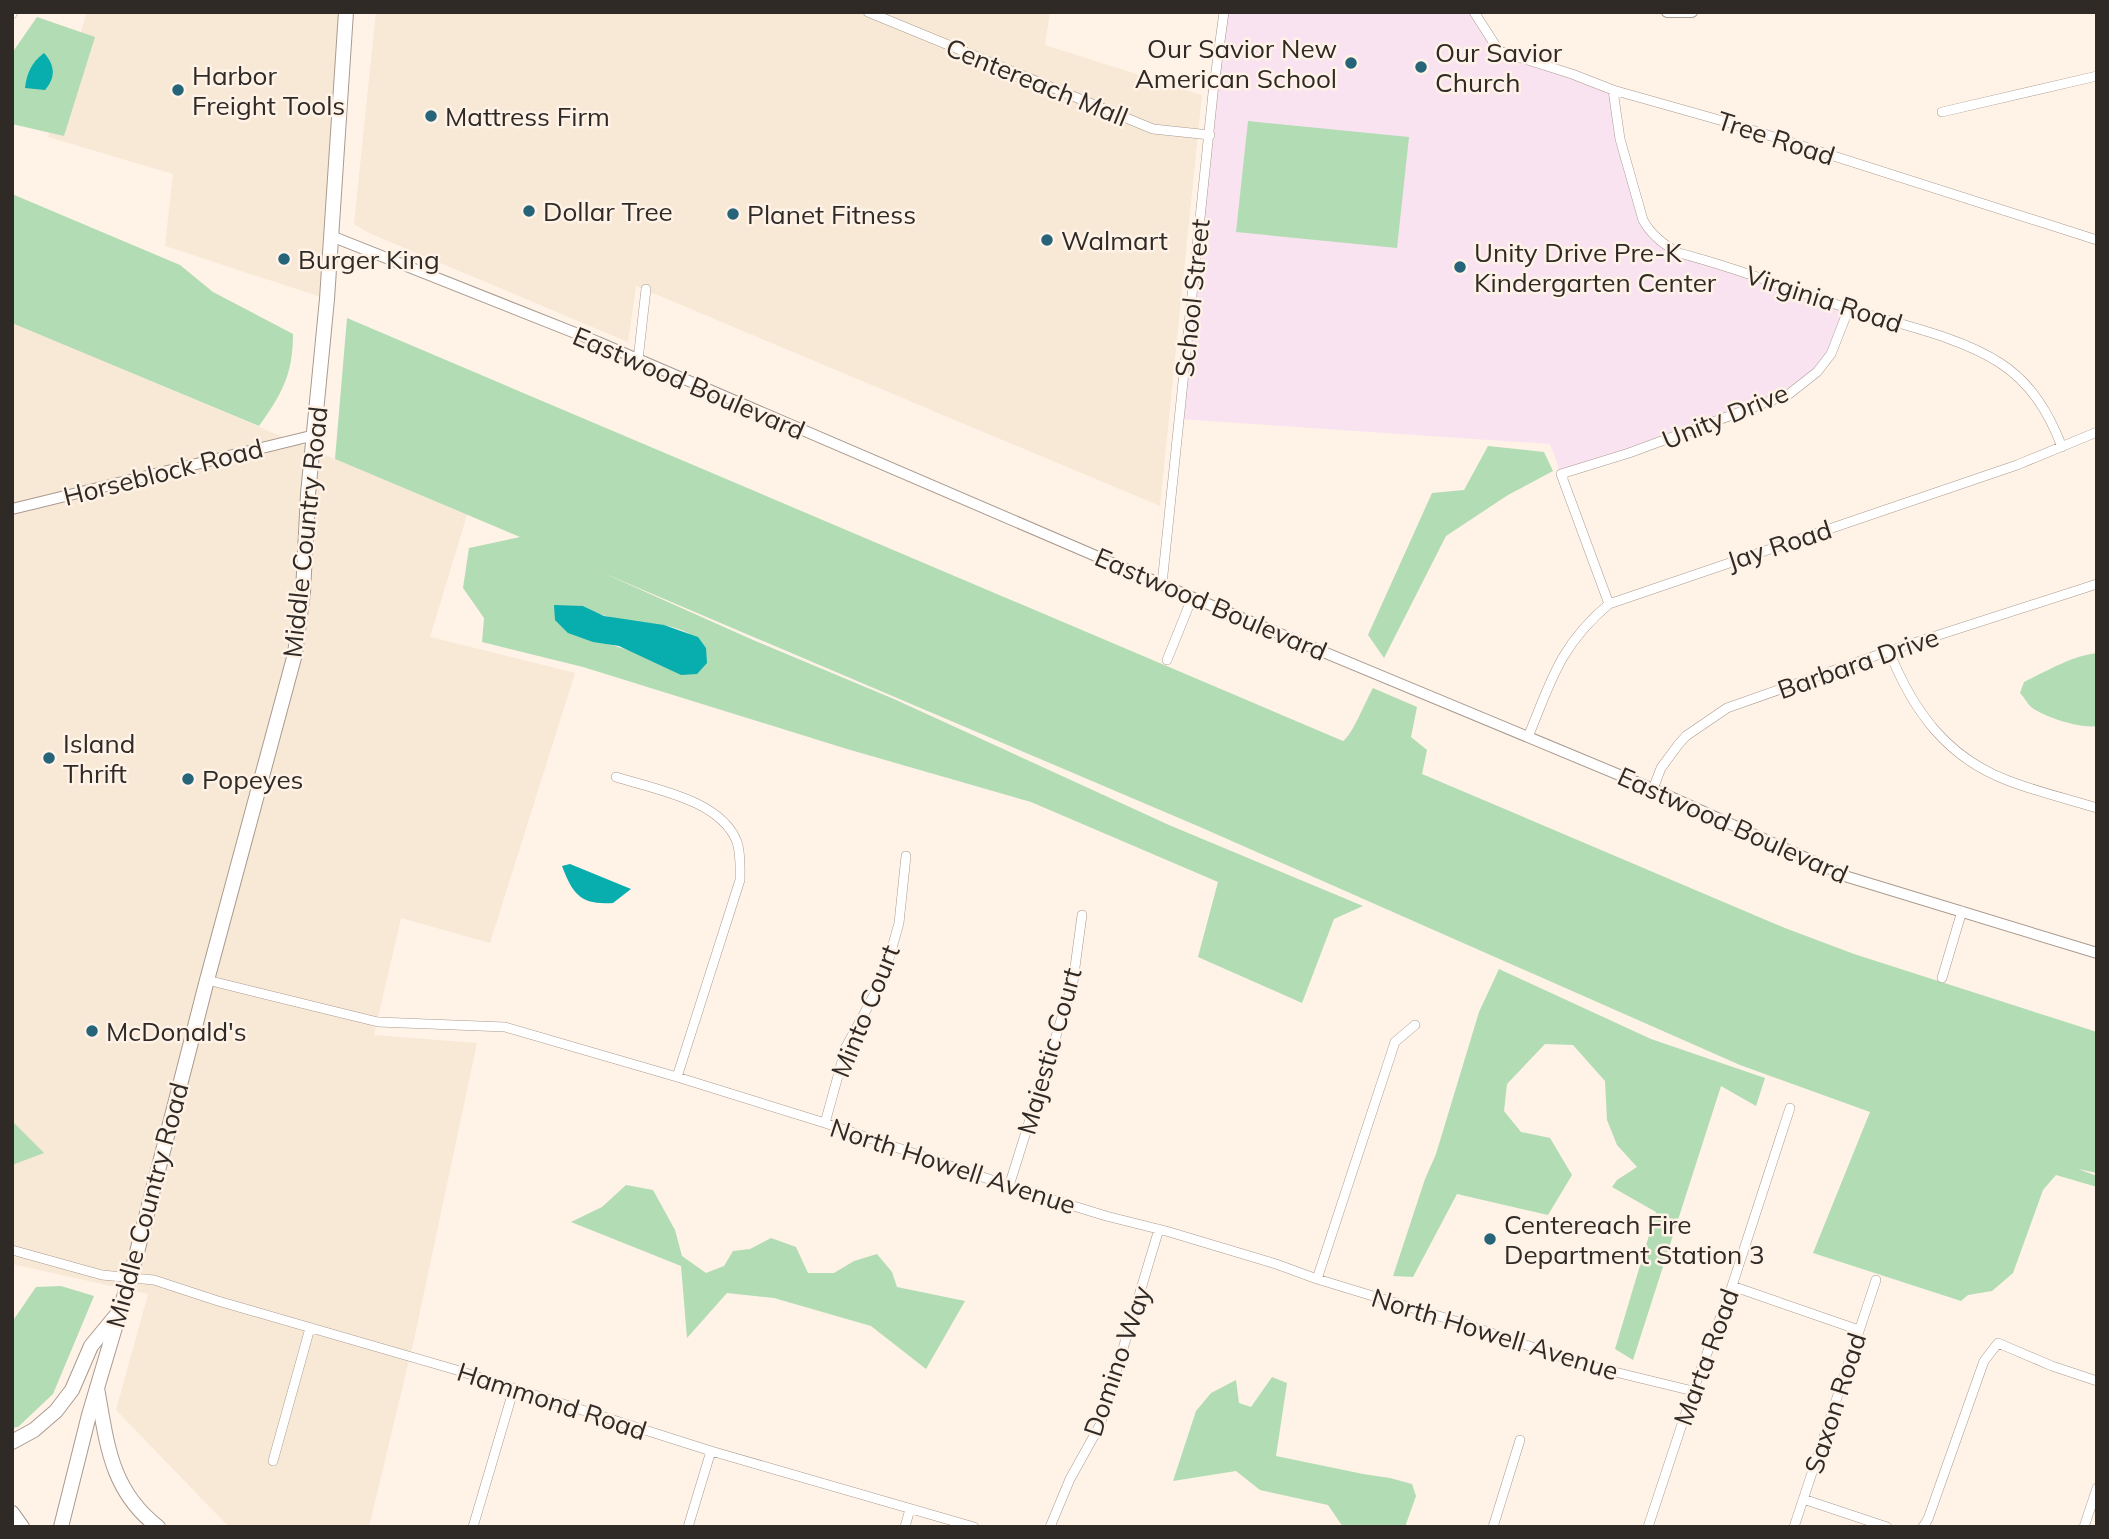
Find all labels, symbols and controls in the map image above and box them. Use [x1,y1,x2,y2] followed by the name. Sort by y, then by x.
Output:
[941,30,1133,134] street label: Centereach Mall
[1135,32,1337,95] place label: Our Savior New American School
[1435,36,1563,99] place label: Our Savior Church
[1343,55,1359,71] marker: Our Savior New American School
[192,59,345,122] place label: Harbor Freight Tools
[1413,59,1429,75] marker: Our Savior Church
[170,82,186,98] marker: Harbor Freight Tools
[445,100,610,133] place label: Mattress Firm
[1713,103,1839,173] street label: Tree Road
[423,108,439,124] marker: Mattress Firm
[543,195,673,228] place label: Dollar Tree
[747,198,916,231] place label: Planet Fitness
[521,203,537,219] marker: Dollar Tree
[725,206,741,222] marker: Planet Fitness
[1167,217,1217,379] street label: School Street
[1061,224,1168,257] place label: Walmart
[1039,232,1055,248] marker: Walmart
[1474,236,1717,299] place label: Unity Drive Pre-K Kindergarten Center
[298,243,440,276] place label: Burger King
[276,251,292,267] marker: Burger King
[1741,258,1907,340] street label: Virginia Road
[1452,259,1468,275] marker: Unity Drive Pre-K Kindergarten Center
[568,319,810,447] street label: Eastwood Boulevard
[1657,376,1793,456] street label: Unity Drive
[275,405,335,659] street label: Middle Country Road
[60,431,266,513] street label: Horseblock Road
[1722,513,1836,577] street label: Jay Road
[1090,540,1332,668] street label: Eastwood Boulevard
[1773,620,1943,706] street label: Barbara Drive
[63,727,135,790] place label: Island Thrift
[41,750,57,766] marker: Island Thrift
[1613,759,1853,891] street label: Eastwood Boulevard
[202,763,303,796] place label: Popeyes
[180,771,196,787] marker: Popeyes
[823,940,907,1082] street label: Minto Court
[1009,964,1089,1138] street label: Majestic Court
[106,1015,247,1048] place label: McDonald's
[84,1023,100,1039] marker: McDonald's
[98,1079,196,1331] street label: Middle Country Road
[826,1111,1080,1221] street label: North Howell Avenue
[1504,1208,1765,1271] place label: Centereach Fire Department Station 3
[1482,1231,1498,1247] marker: Centereach Fire Department Station 3
[1076,1281,1158,1441] street label: Domino Way
[1368,1281,1622,1387] street label: North Howell Avenue
[1666,1284,1746,1430] street label: Marta Road
[1797,1328,1873,1478] street label: Saxon Road
[453,1355,651,1447] street label: Hammond Road

